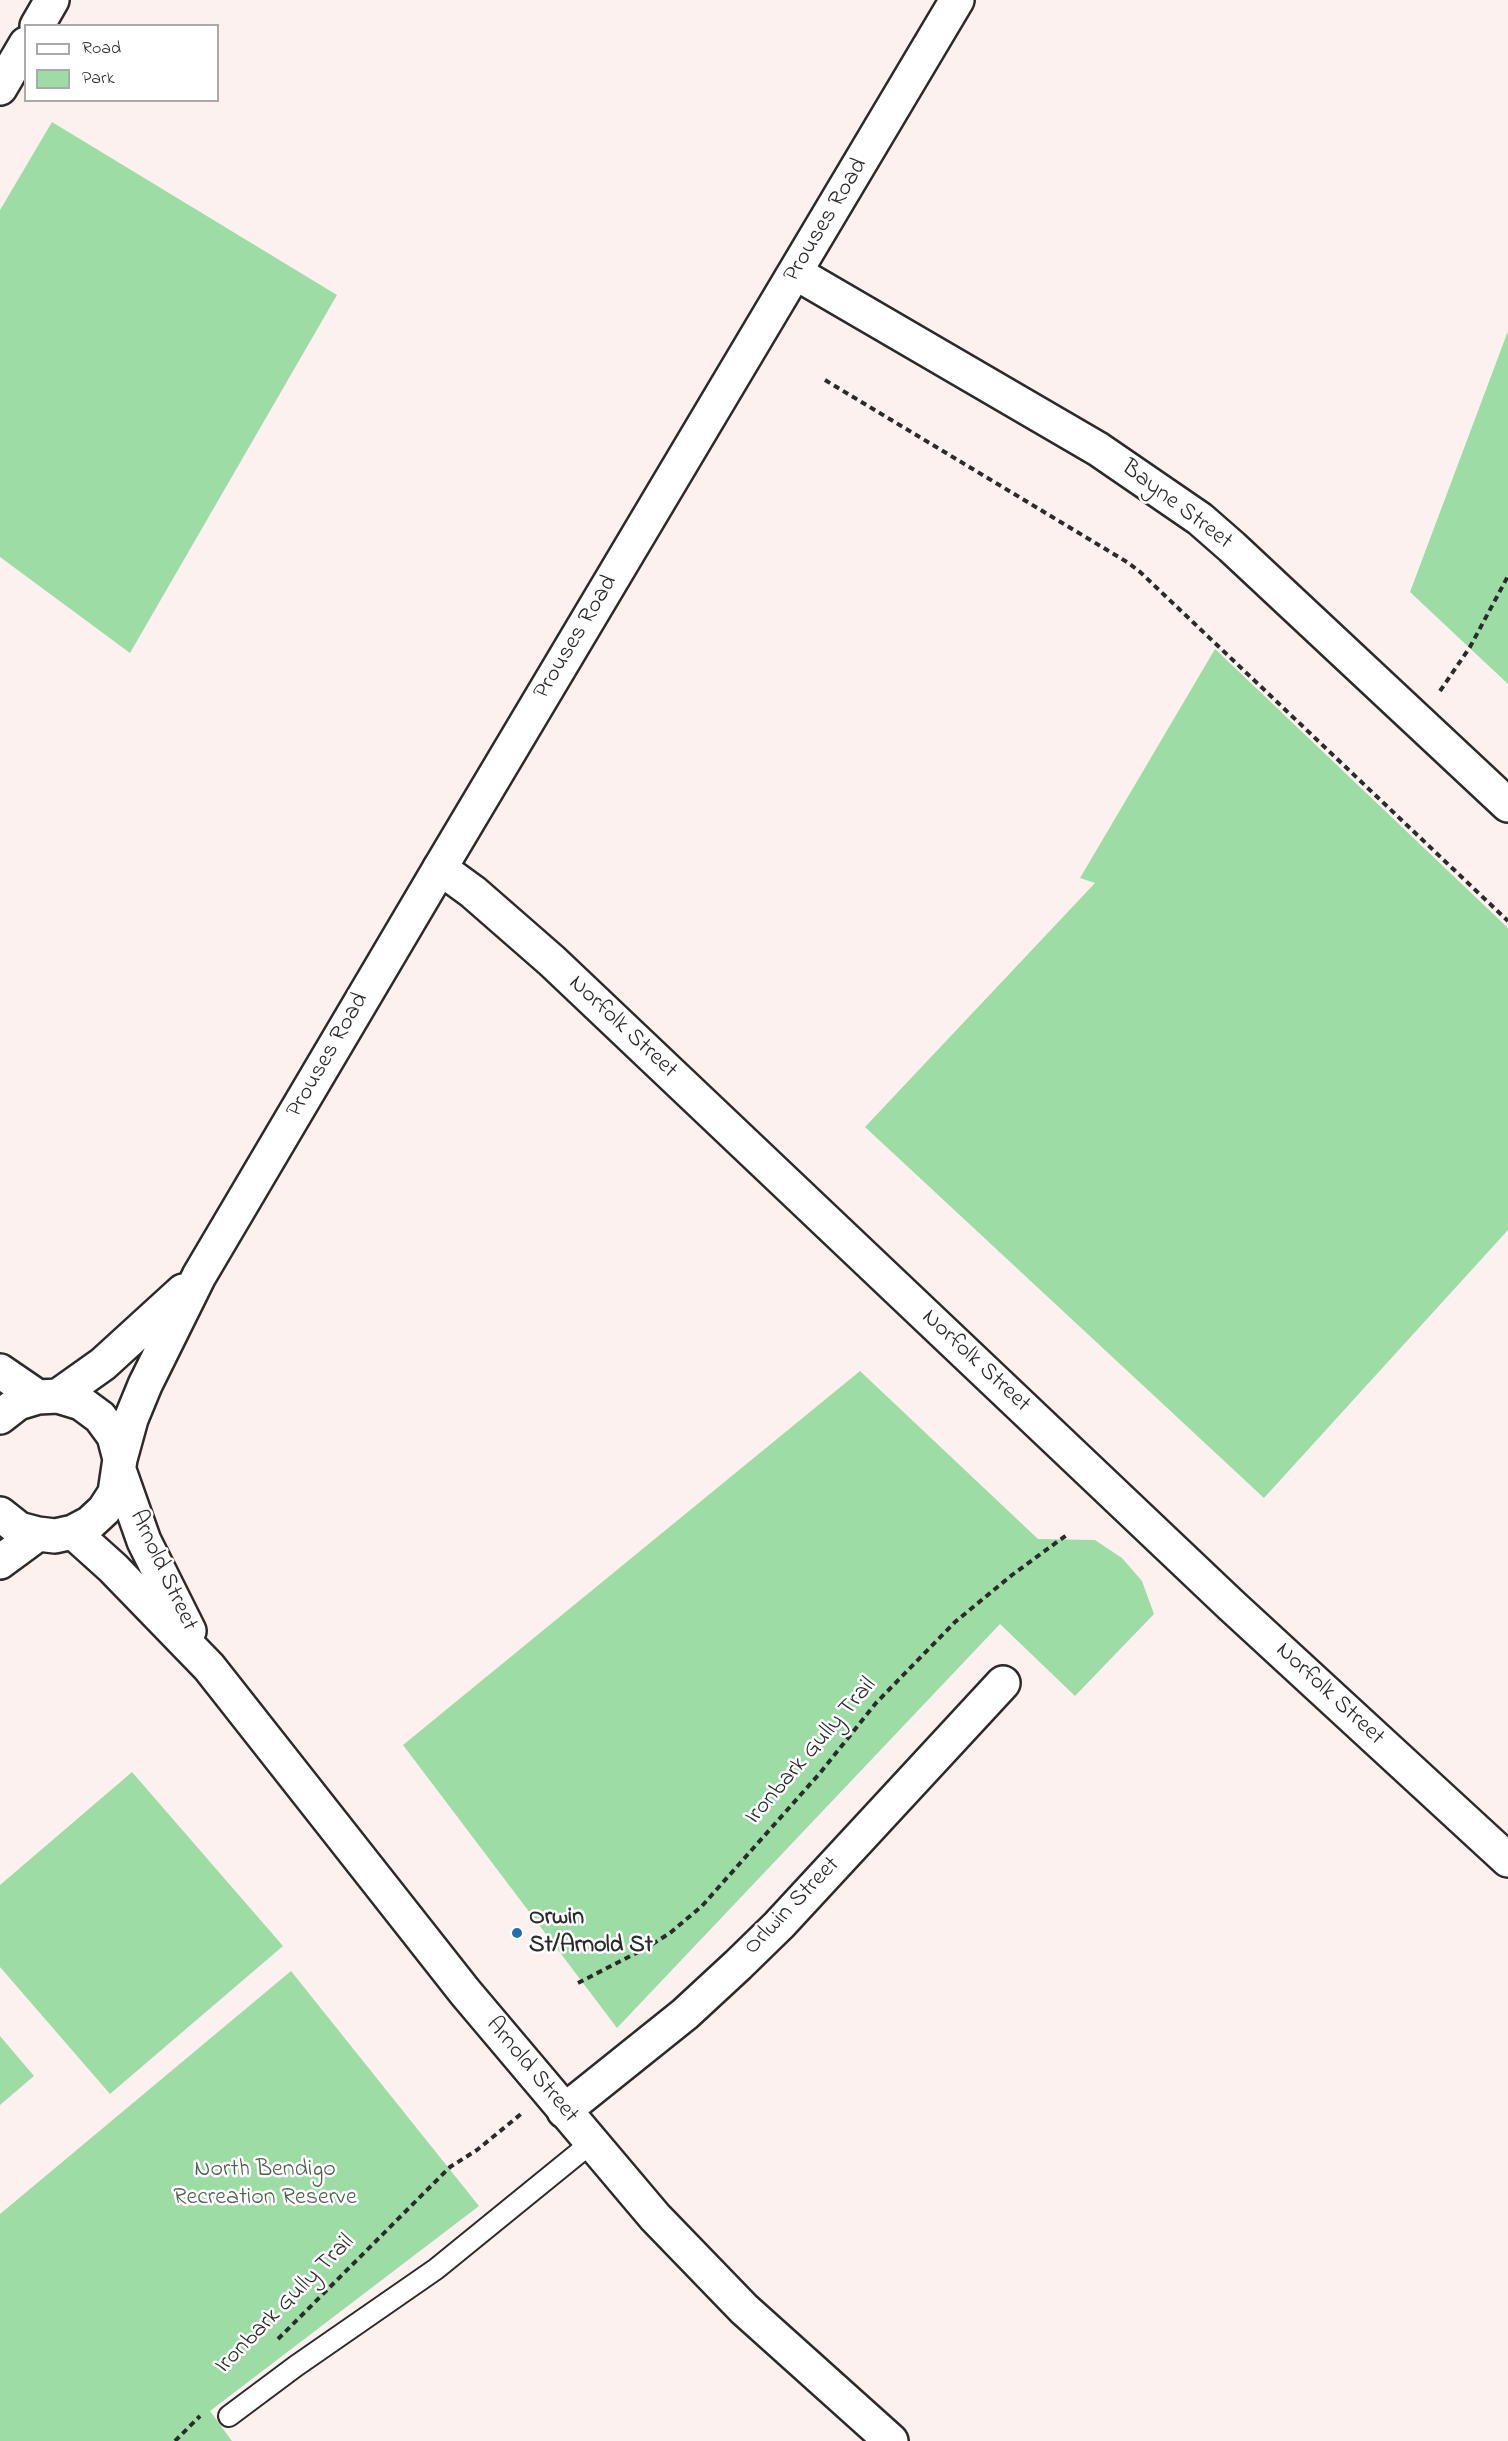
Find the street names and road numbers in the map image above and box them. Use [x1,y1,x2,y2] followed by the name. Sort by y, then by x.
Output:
[779,154,875,288] street label: Prouses Road
[1115,455,1237,557] street label: Bayne Street
[529,571,625,705] street label: Prouses Road
[561,970,683,1086] street label: Norfolk Street
[282,988,376,1124] street label: Prouses Road
[914,1304,1036,1420] street label: Norfolk Street
[122,1506,202,1636] street label: Arnold Street
[1268,1637,1390,1753] street label: Norfolk Street
[740,1673,884,1831] street label: Ironbark Gully Trail
[739,1852,847,1962] street label: Orlwin Street
[478,2012,584,2130] street label: Arnold Street
[210,2229,362,2381] street label: Ironbark Gully Trail

